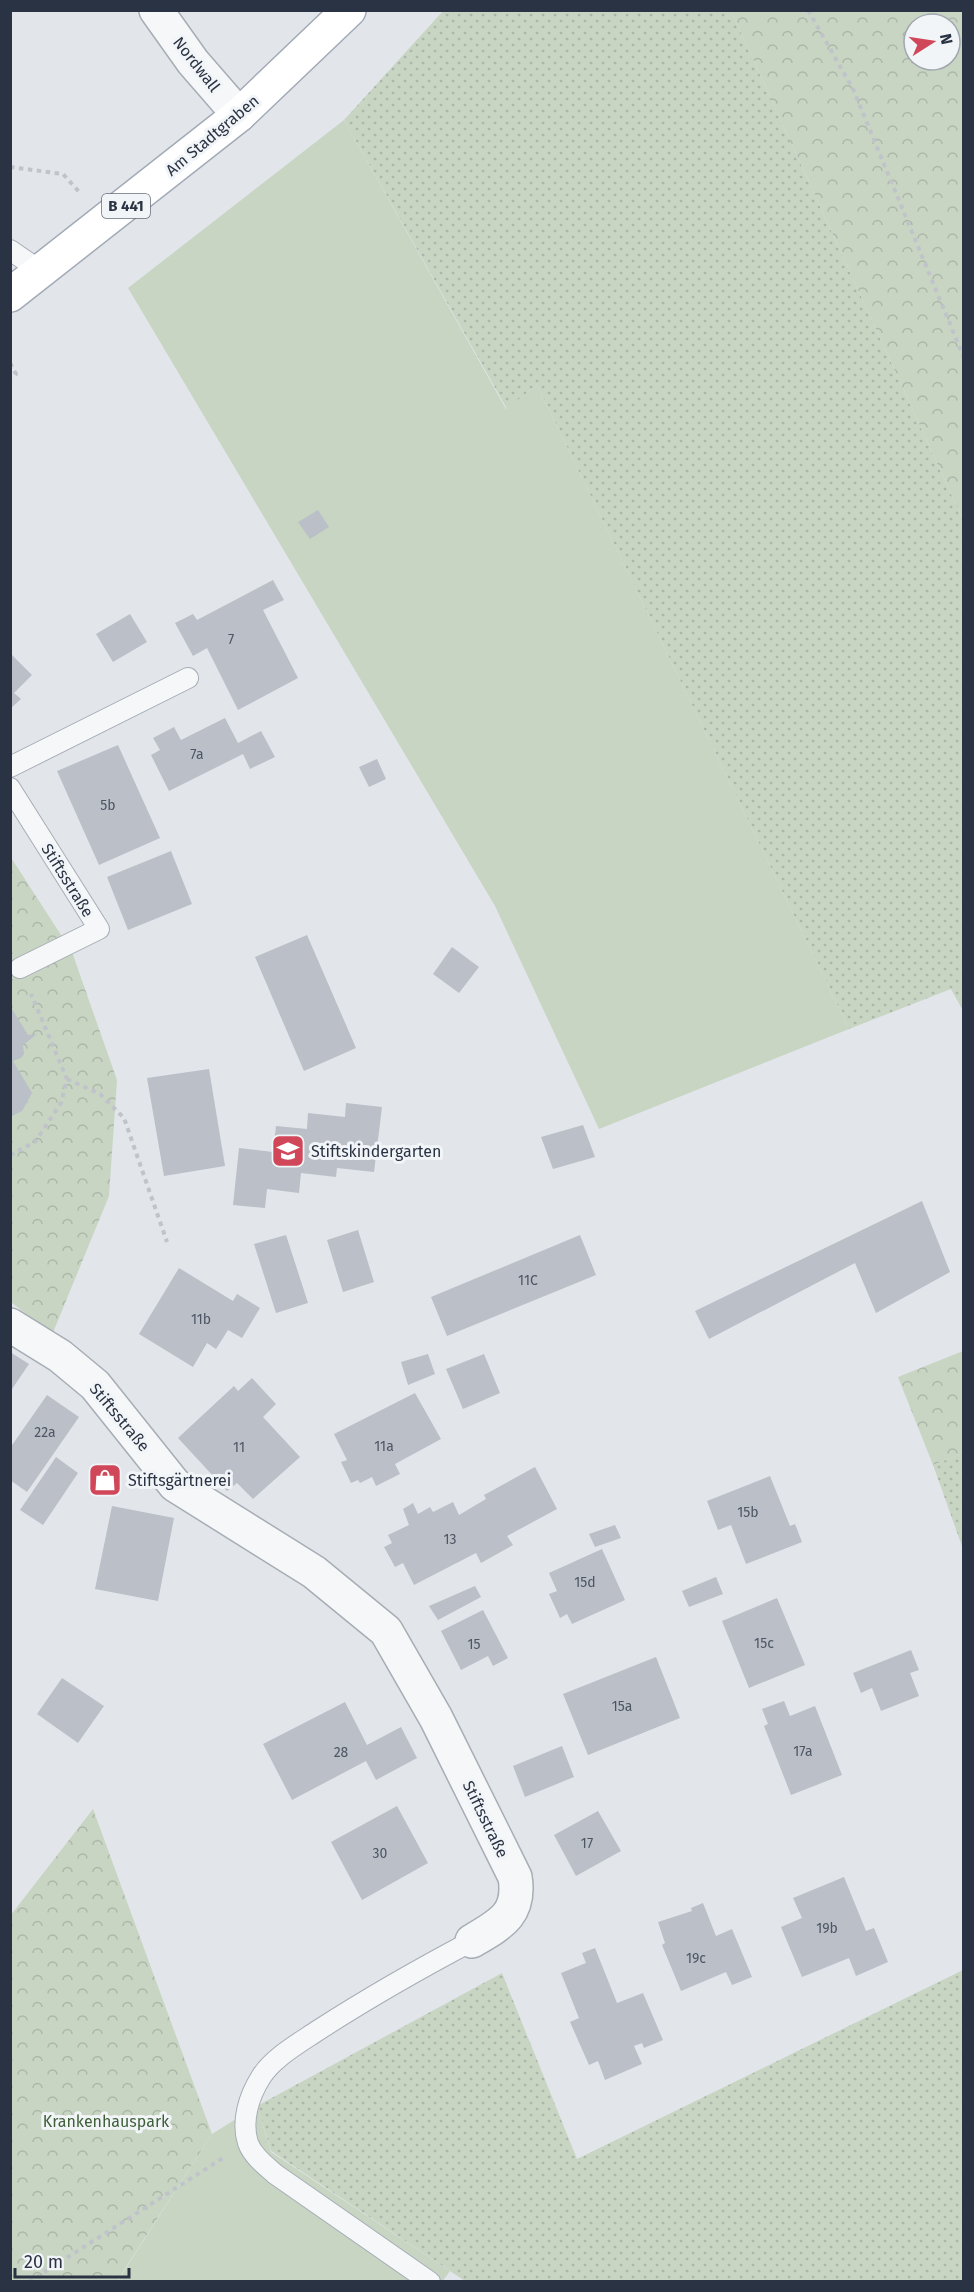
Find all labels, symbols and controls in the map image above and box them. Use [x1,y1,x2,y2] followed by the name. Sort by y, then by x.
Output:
[902,12,962,72] north arrow
[936,32,957,46] text: N
[169,33,224,96] street label: Nordwall
[162,91,263,180] street label: Am Stadtgraben
[102,194,150,218] road number: B 441
[228,631,234,648] house number: 7
[190,746,204,763] house number: 7a
[100,797,116,814] house number: 5b
[37,840,98,921] street label: Stiftsstraße
[270,1133,306,1169] school or university icon: Stiftskindergarten
[311,1142,441,1161] place label: Stiftskindergarten
[518,1272,538,1289] house number: 11C
[191,1311,211,1328] house number: 11b
[86,1379,154,1455] street label: Stiftsstraße
[34,1424,56,1441] house number: 22a
[374,1438,394,1455] house number: 11a
[233,1439,245,1456] house number: 11
[87,1462,123,1498] shop icon: Stiftsgärtnerei
[128,1471,231,1490] place label: Stiftsgärtnerei
[737,1504,759,1521] house number: 15b
[443,1531,457,1548] house number: 13
[574,1574,596,1591] house number: 15d
[754,1635,774,1652] house number: 15c
[467,1636,481,1653] house number: 15
[612,1698,632,1715] house number: 15a
[793,1743,813,1760] house number: 17a
[334,1744,349,1761] house number: 28
[459,1778,512,1861] street label: Stiftsstraße
[581,1835,593,1852] house number: 17
[373,1845,388,1862] house number: 30
[816,1920,838,1937] house number: 19b
[686,1950,706,1967] house number: 19c
[43,2112,170,2131] park label: Krankenhauspark
[15,2241,129,2279] scale bar
[24,2251,63,2273] text: 20 m

